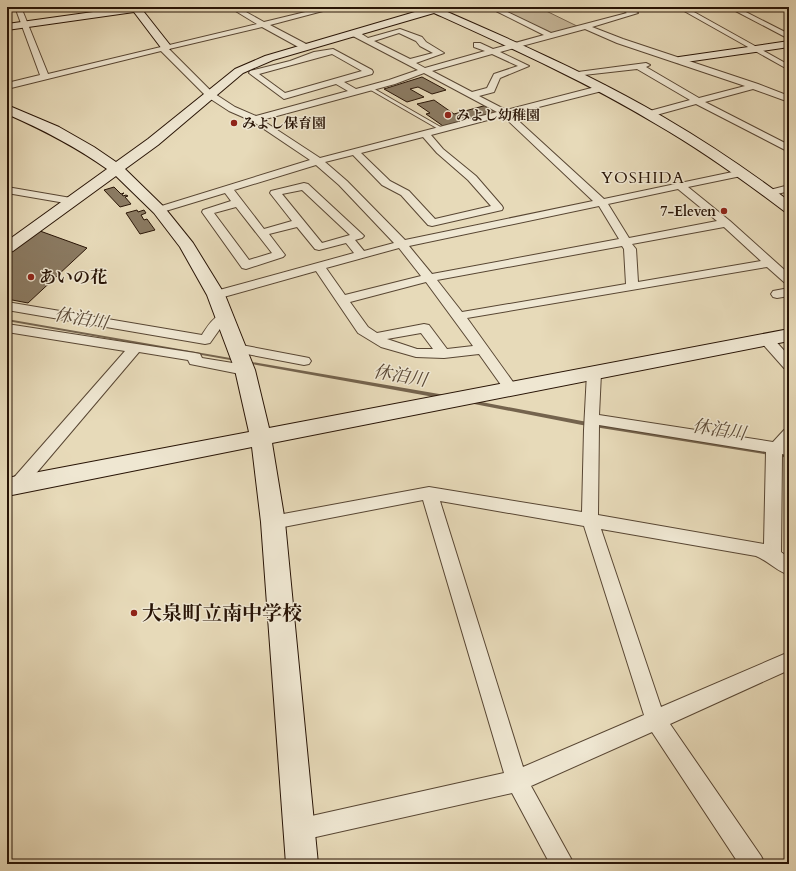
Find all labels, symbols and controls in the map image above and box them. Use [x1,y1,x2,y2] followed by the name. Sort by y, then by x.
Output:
[456,106,540,125] place label: みよし幼稚園
[443,110,453,120] marker: みよし幼稚園
[242,114,326,133] place label: みよし保育園
[229,118,239,128] marker: みよし保育園
[601,167,685,189] district label: YOSHIDA
[660,202,716,221] place label: 7-Eleven
[719,206,729,216] marker: 7-Eleven
[39,266,107,289] place label: あいの花
[26,272,36,282] marker: あいの花
[52,302,112,336] water label: 休泊川
[371,359,431,393] water label: 休泊川
[690,413,750,447] water label: 休泊川
[142,600,302,627] place label: 大泉町立南中学校
[129,608,139,618] marker: 大泉町立南中学校

